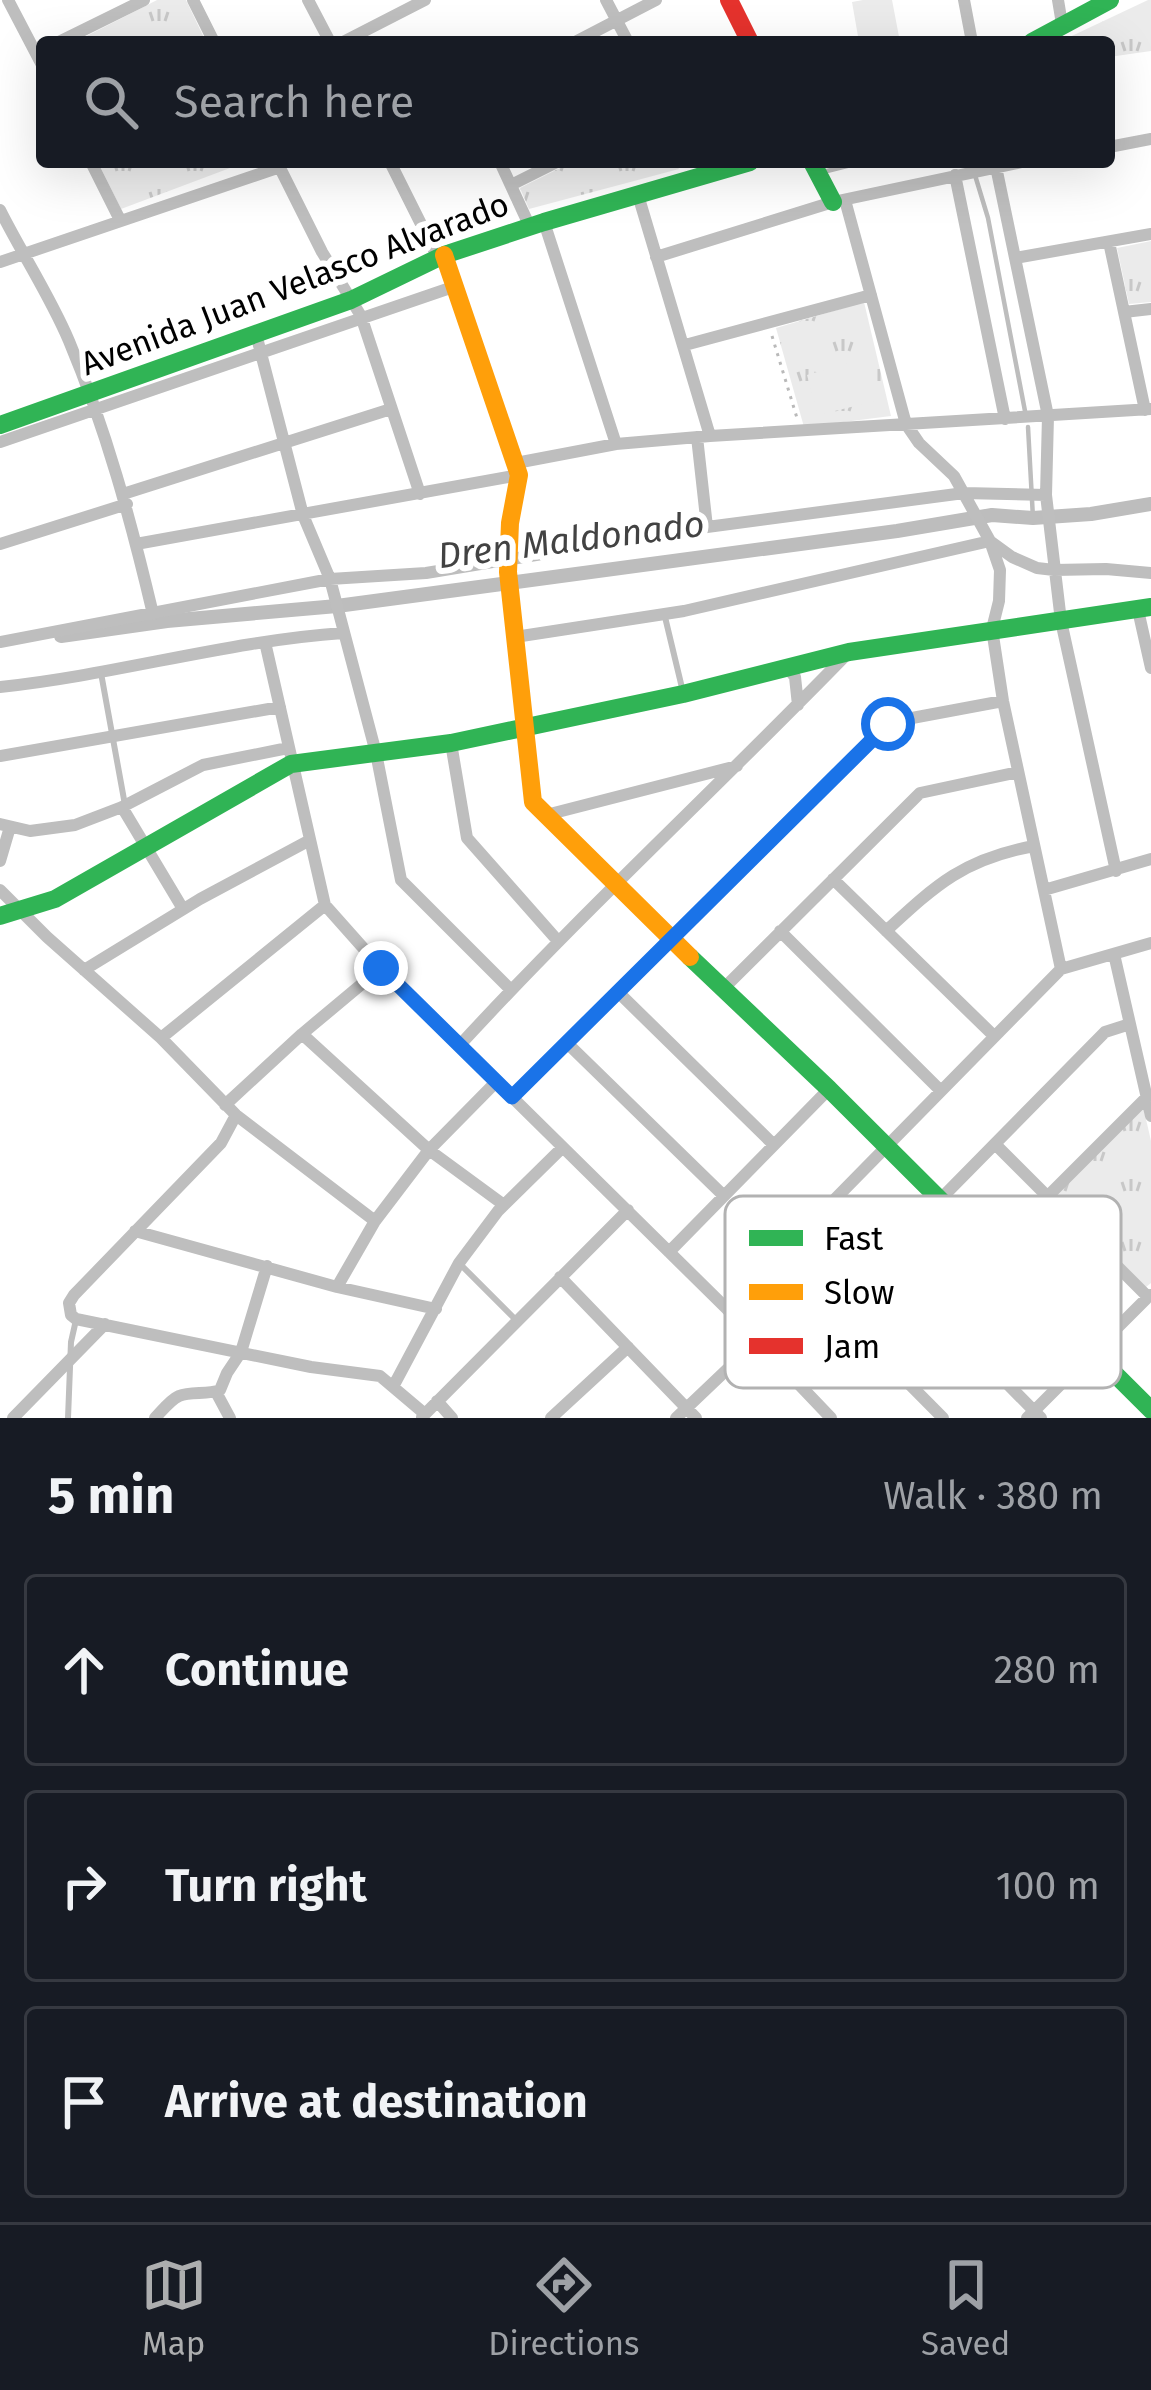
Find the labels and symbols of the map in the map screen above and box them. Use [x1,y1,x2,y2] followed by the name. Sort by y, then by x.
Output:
[75,184,515,384] street label: Avenida Juan Velasco Alvarado
[435,502,707,578] water label: Dren Maldonado
[861,697,915,751] route start
[354,941,408,995] route end
[725,1196,1121,1388] legend
[824,1219,883,1259] text: Fast
[824,1273,894,1313] text: Slow
[824,1327,880,1367] text: Jam

